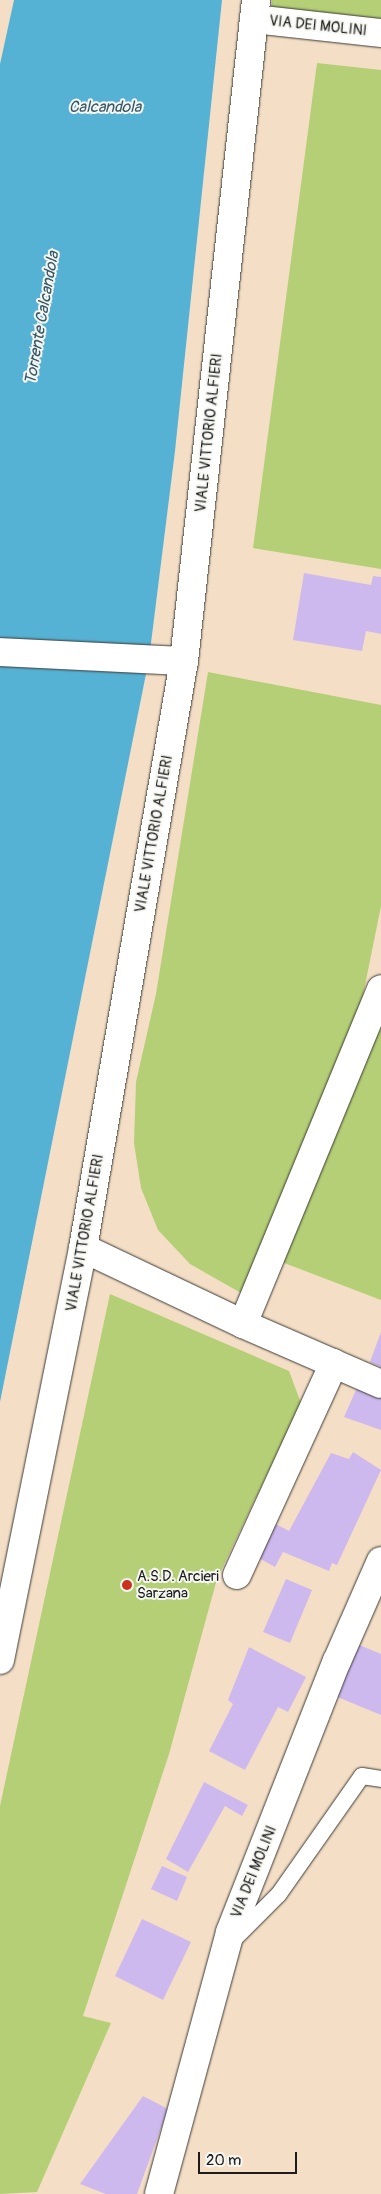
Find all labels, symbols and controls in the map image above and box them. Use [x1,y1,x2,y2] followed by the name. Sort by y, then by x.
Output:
[268,12,368,40] street label: VIA DEI MOLINI
[69,97,141,117] water label: Calcandola
[21,250,63,386] water label: Torrente Calcandola
[192,353,226,513] street label: VIALE VITTORIO ALFIERI
[131,754,177,914] street label: VIALE VITTORIO ALFIERI
[62,1153,108,1313] street label: VIALE VITTORIO ALFIERI
[137,1567,219,1602] place label: A.S.D. Arcieri Sarzana
[121,1579,133,1591] marker: A.S.D. Arcieri Sarzana
[227,1823,281,1921] street label: VIA DEI MOLINI
[201,2142,300,2174] scale bar
[206,2151,241,2170] text: 20 m

